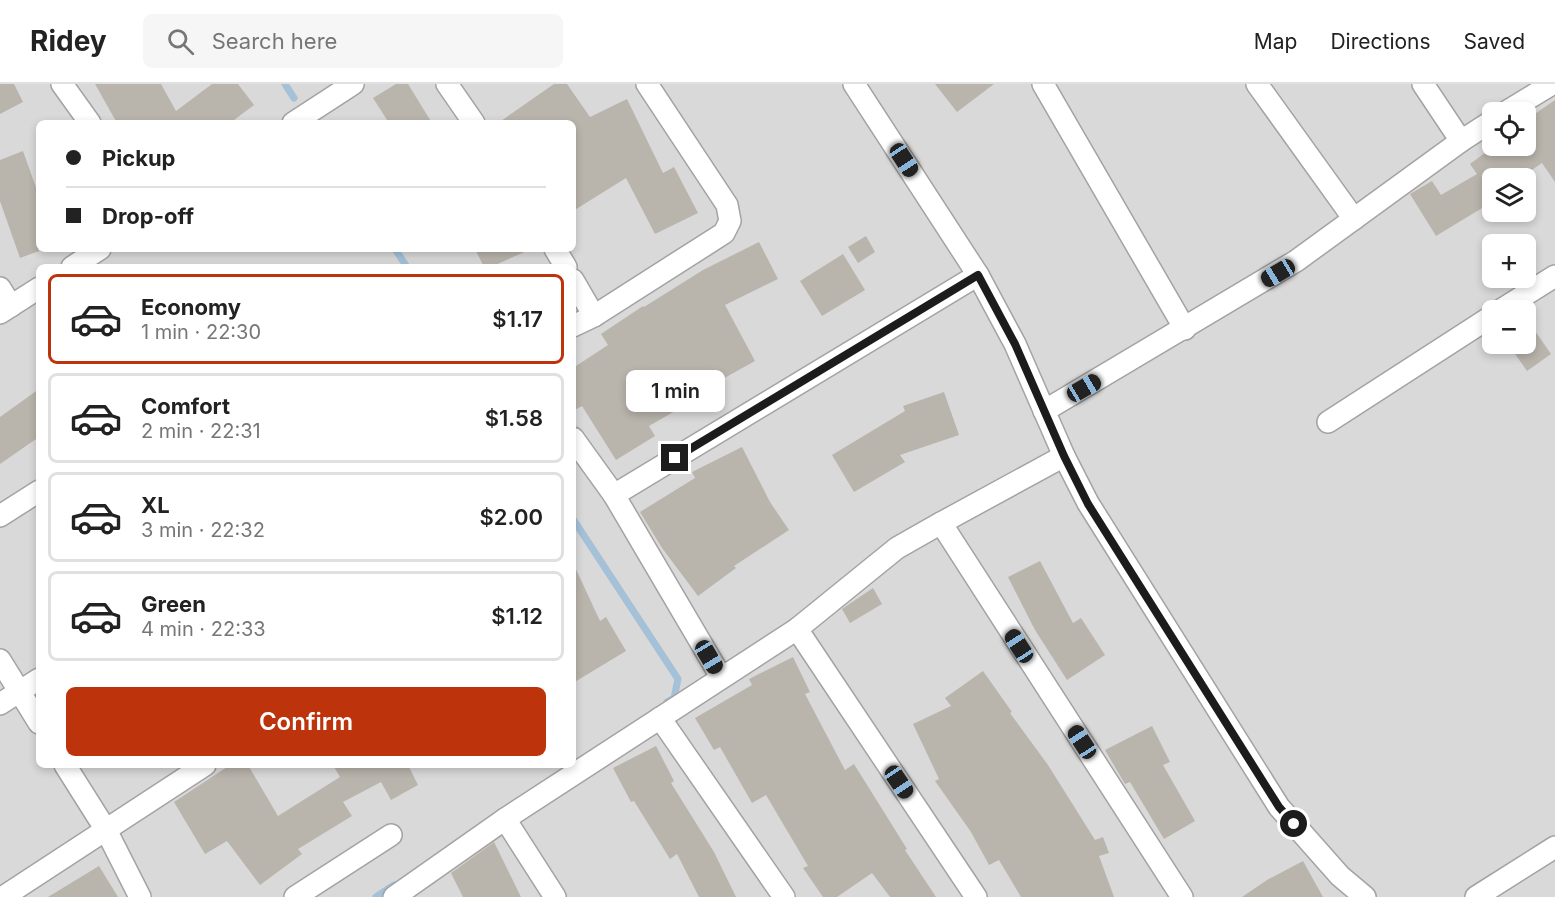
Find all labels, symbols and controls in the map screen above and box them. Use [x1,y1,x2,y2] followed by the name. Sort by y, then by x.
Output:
[143,14,563,68] search box
[30,24,107,58] text: Ridey
[164,25,197,58] icon: search
[212,28,337,54] text: Search here
[1254,29,1297,54] text: Map
[1330,29,1431,54] text: Directions
[1464,29,1525,54] text: Saved
[1482,102,1536,354] map controls
[1482,102,1536,156] button: locate
[887,140,921,180] car
[102,145,176,171] text: Pickup
[1482,168,1536,222] button: layers
[102,203,194,229] text: Drop-off
[1482,234,1536,288] button: +
[1258,256,1298,290] car
[69,292,123,346] icon: car
[141,294,241,320] text: Economy
[1482,300,1536,354] button: −
[492,306,543,332] text: $1.17
[141,320,261,344] text: 1 min · 22:30
[626,371,724,413] callout: 1 min
[1064,371,1104,405] car
[651,379,700,403] text: 1 min
[69,391,123,445] icon: car
[141,393,230,419] text: Comfort
[485,405,543,431] text: $1.58
[141,419,261,443] text: 2 min · 22:31
[661,444,688,471] route end
[69,490,123,544] icon: car
[141,492,170,518] text: XL
[480,504,543,530] text: $2.00
[141,518,265,542] text: 3 min · 22:32
[69,589,123,643] icon: car
[141,591,206,617] text: Green
[491,603,543,629] text: $1.12
[141,617,266,641] text: 4 min · 22:33
[1002,626,1036,666] car
[692,637,726,677] car
[66,687,546,756] button: Confirm
[1065,722,1099,762] car
[881,762,917,802] car
[1280,810,1307,837] route start

